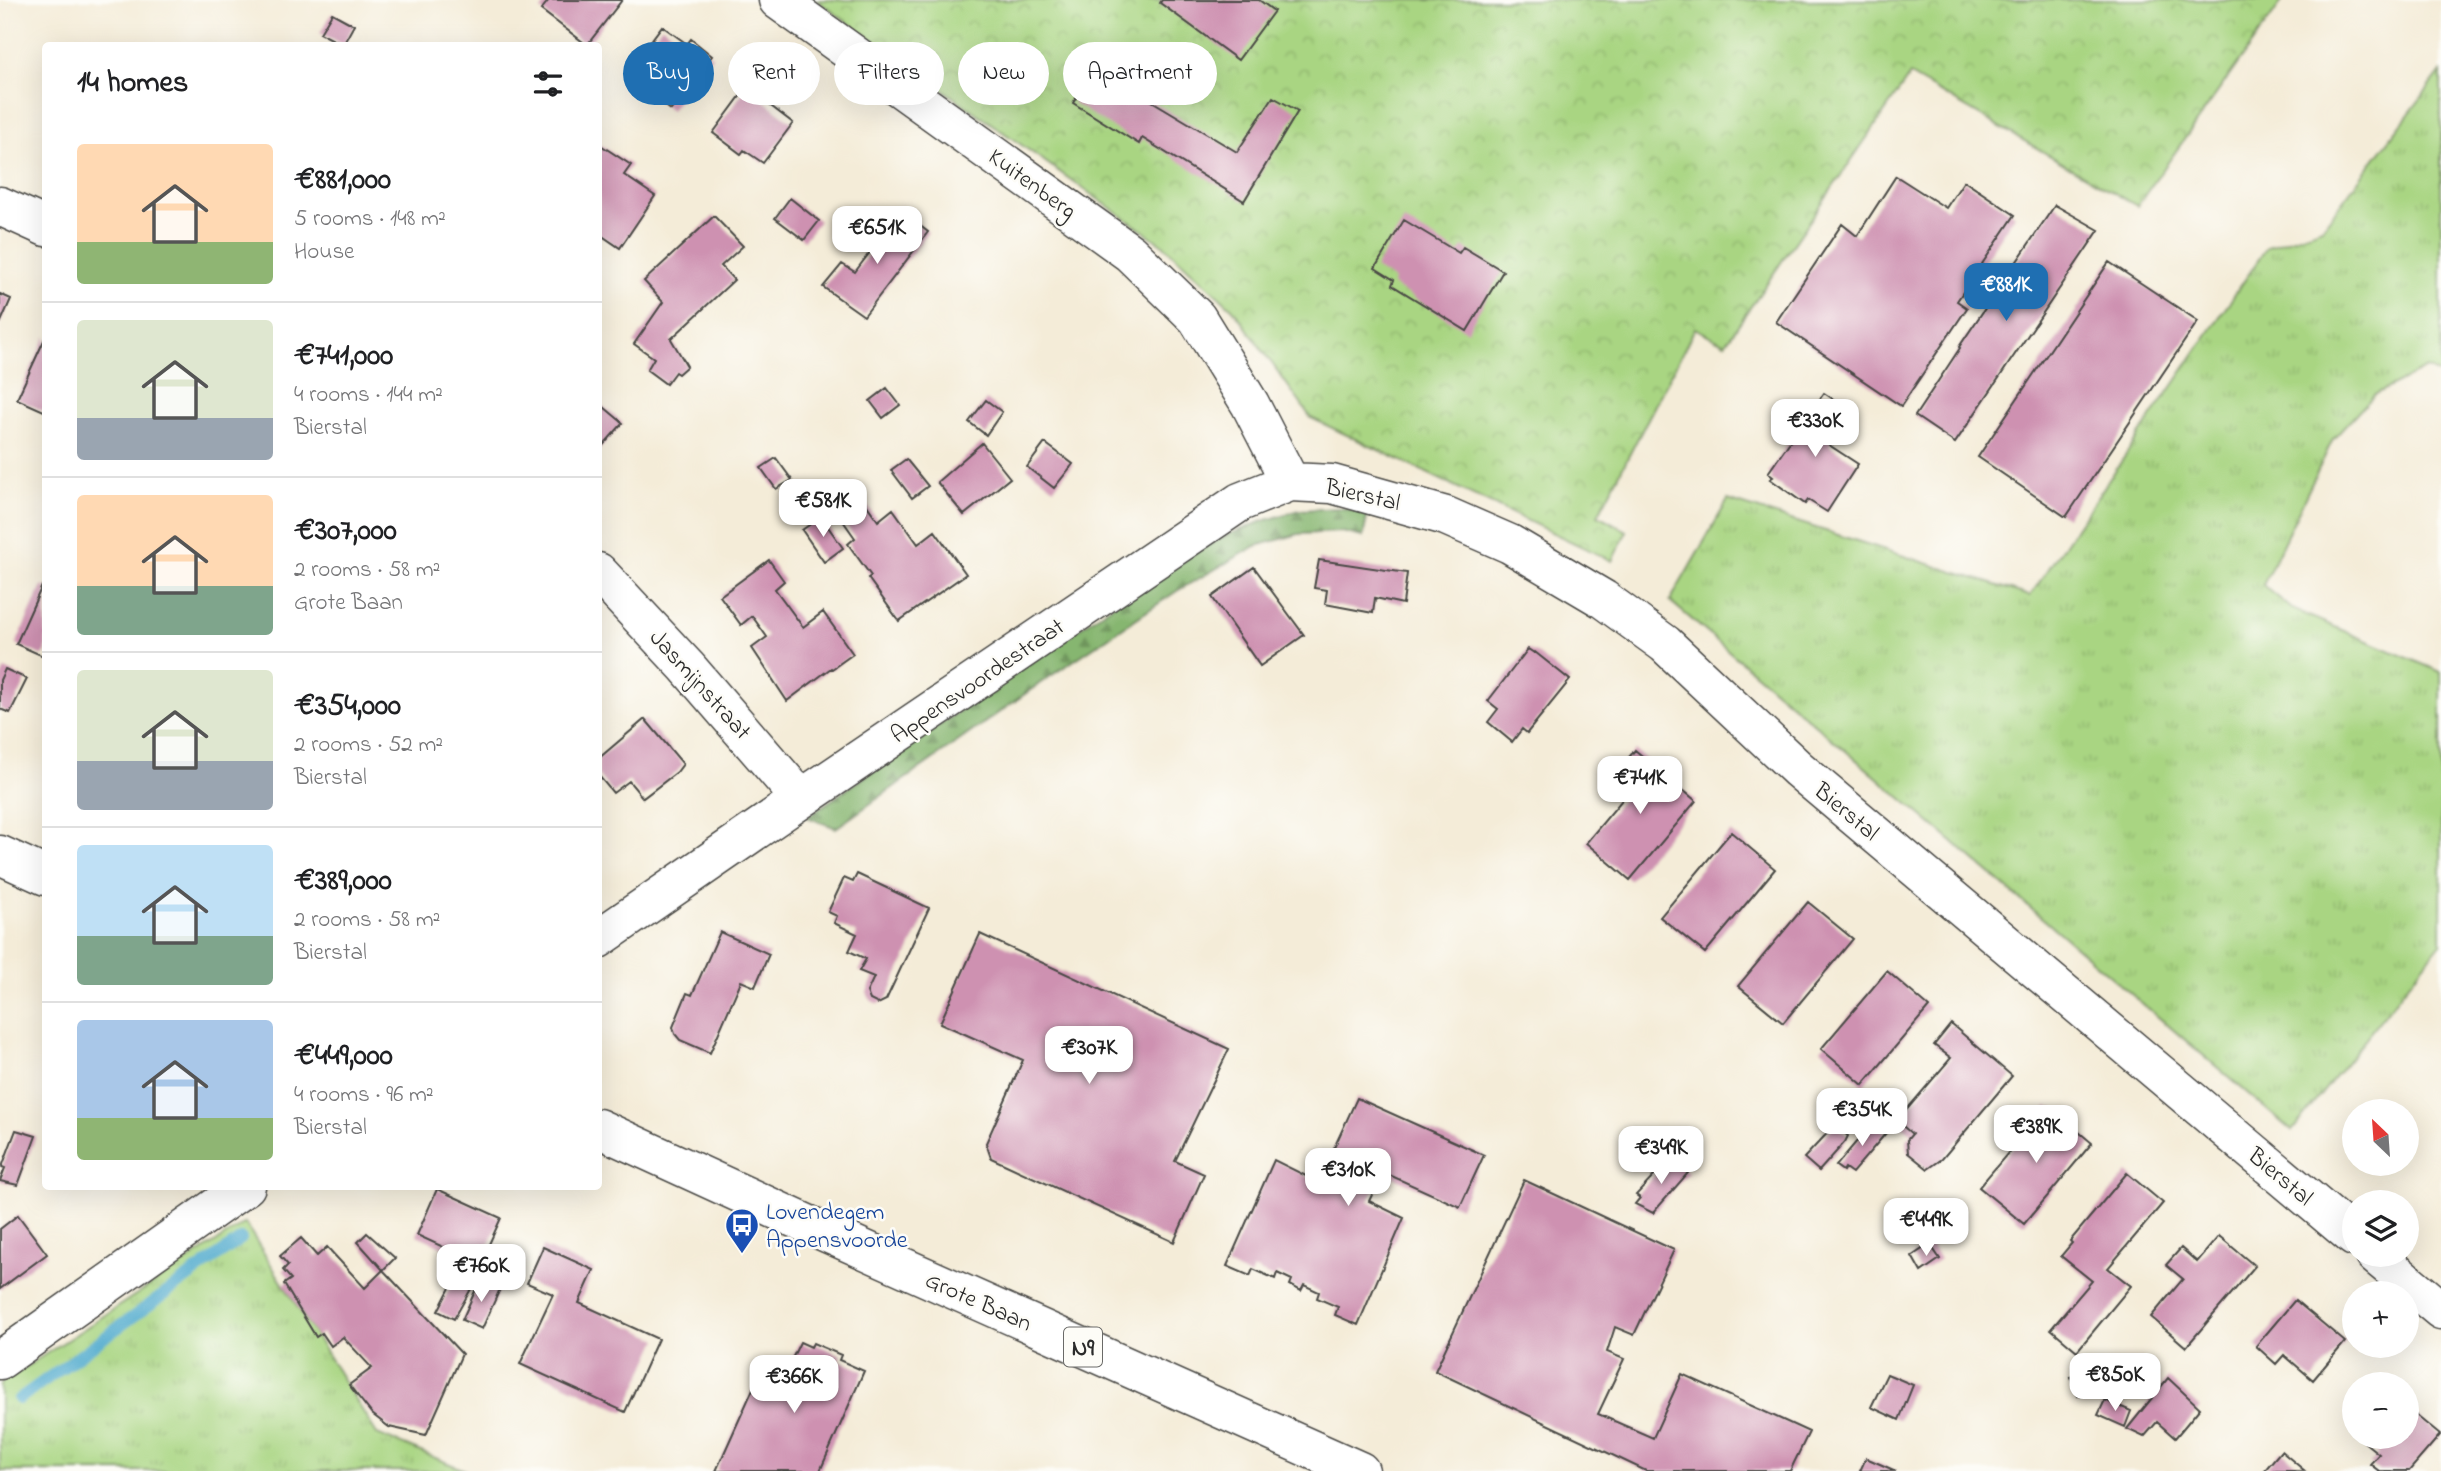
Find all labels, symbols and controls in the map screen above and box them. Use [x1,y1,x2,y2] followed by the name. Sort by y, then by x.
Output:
[623,42,714,105] chip: Buy
[728,42,820,105] chip: Rent
[834,42,944,105] chip: Filters
[958,42,1049,105] chip: New
[1063,42,1217,105] chip: Apartment
[77,62,188,106] text: 14 homes
[529,65,567,103] icon: filters
[980,141,1083,229] street label: Kuitenberg
[294,159,391,203] text: €881,000
[133,172,217,256] icon: home
[294,203,446,236] text: 5 rooms · 148 m²
[828,206,926,266] pin: €651K
[848,212,906,245] text: €651K
[294,236,354,269] text: House
[1957,264,2055,323] pin: €881K
[1980,269,2032,302] text: €881K
[294,335,393,379] text: €741,000
[133,348,217,432] icon: home
[294,379,443,412] text: 4 rooms · 144 m²
[1766,400,1864,459] pin: €330K
[1787,405,1843,438] text: €330K
[294,412,367,445] text: Bierstal
[1321,471,1403,522] street label: Bierstal
[774,480,872,539] pin: €581K
[795,485,851,518] text: €581K
[294,510,397,554] text: €307,000
[133,523,217,607] icon: home
[294,554,440,587] text: 2 rooms · 58 m²
[294,587,403,620] text: Grote Baan
[884,611,1072,753] street label: Appensvoordestraat
[640,623,758,749] street label: Jasmijnstraat
[294,685,401,729] text: €354,000
[133,698,217,782] icon: home
[294,729,443,762] text: 2 rooms · 52 m²
[1591,756,1689,816] pin: €741K
[294,762,367,795] text: Bierstal
[1613,762,1667,795] text: €741K
[1804,774,1886,851] street label: Bierstal
[294,860,392,904] text: €389,000
[133,873,217,957] icon: home
[294,904,440,937] text: 2 rooms · 58 m²
[294,937,367,970] text: Bierstal
[1040,1026,1138,1086] pin: €307K
[1061,1032,1117,1065] text: €307K
[294,1035,393,1079] text: €449,000
[133,1048,217,1132] icon: home
[294,1079,434,1112] text: 4 rooms · 96 m²
[1813,1088,1911,1148] pin: €354K
[1832,1094,1892,1127] text: €354K
[2342,1099,2418,1176] north arrow
[2342,1099,2419,1449] map controls
[1987,1106,2085,1165] pin: €389K
[2010,1111,2062,1144] text: €389K
[294,1112,367,1145] text: Bierstal
[1612,1126,1710,1186] pin: €349K
[1634,1132,1688,1165] text: €349K
[2238,1139,2320,1216] street label: Bierstal
[1299,1148,1397,1208] pin: €310K
[1321,1154,1375,1187] text: €310K
[2342,1190,2419,1267] button: layers
[766,1196,908,1259] place label: Lovendegem Appensvoorde
[1877,1198,1975,1258] pin: €449K
[1899,1204,1953,1237] text: €449K
[723,1206,761,1255] bus stop icon: Lovendegem Appensvoorde
[432,1244,530,1304] pin: €760K
[453,1250,509,1283] text: €760K
[919,1264,1037,1342] street label: Grote Baan
[2342,1281,2419,1358] button: +
[1064,1328,1102,1366] road number: N9
[2066,1354,2164,1413] pin: €850K
[745,1356,843,1415] pin: €366K
[2086,1359,2144,1392] text: €850K
[766,1361,822,1394] text: €366K
[2342,1372,2419,1449] button: −

